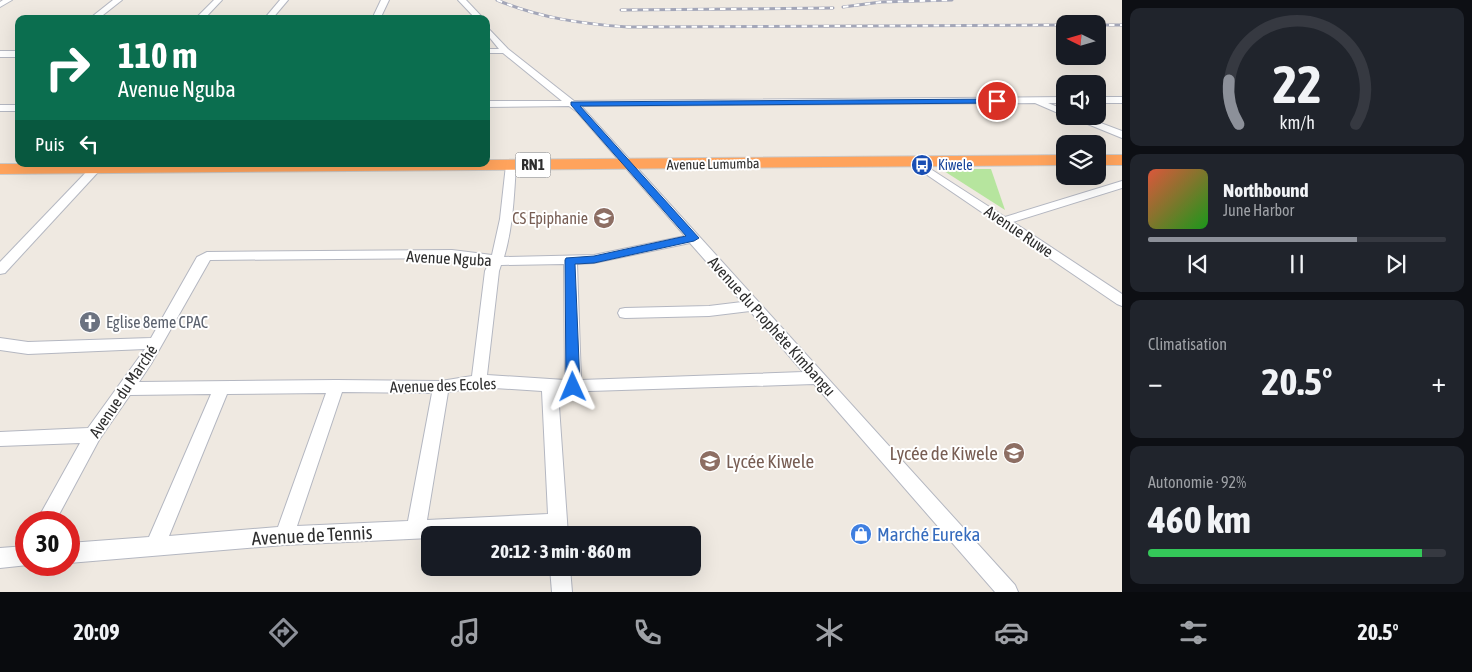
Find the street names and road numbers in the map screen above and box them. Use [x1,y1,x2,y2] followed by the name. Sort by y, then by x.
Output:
[516,152,550,178] road number: RN1
[666,155,760,173] street label: Avenue Lumumba
[981,201,1057,261] street label: Avenue Ruwe
[406,247,492,270] street label: Avenue Nguba
[704,253,839,400] street label: Avenue du Prophète Kimbangu
[85,341,161,441] street label: Avenue du Marché
[390,374,497,396] street label: Avenue des Ecoles
[251,521,373,549] street label: Avenue de Tennis

